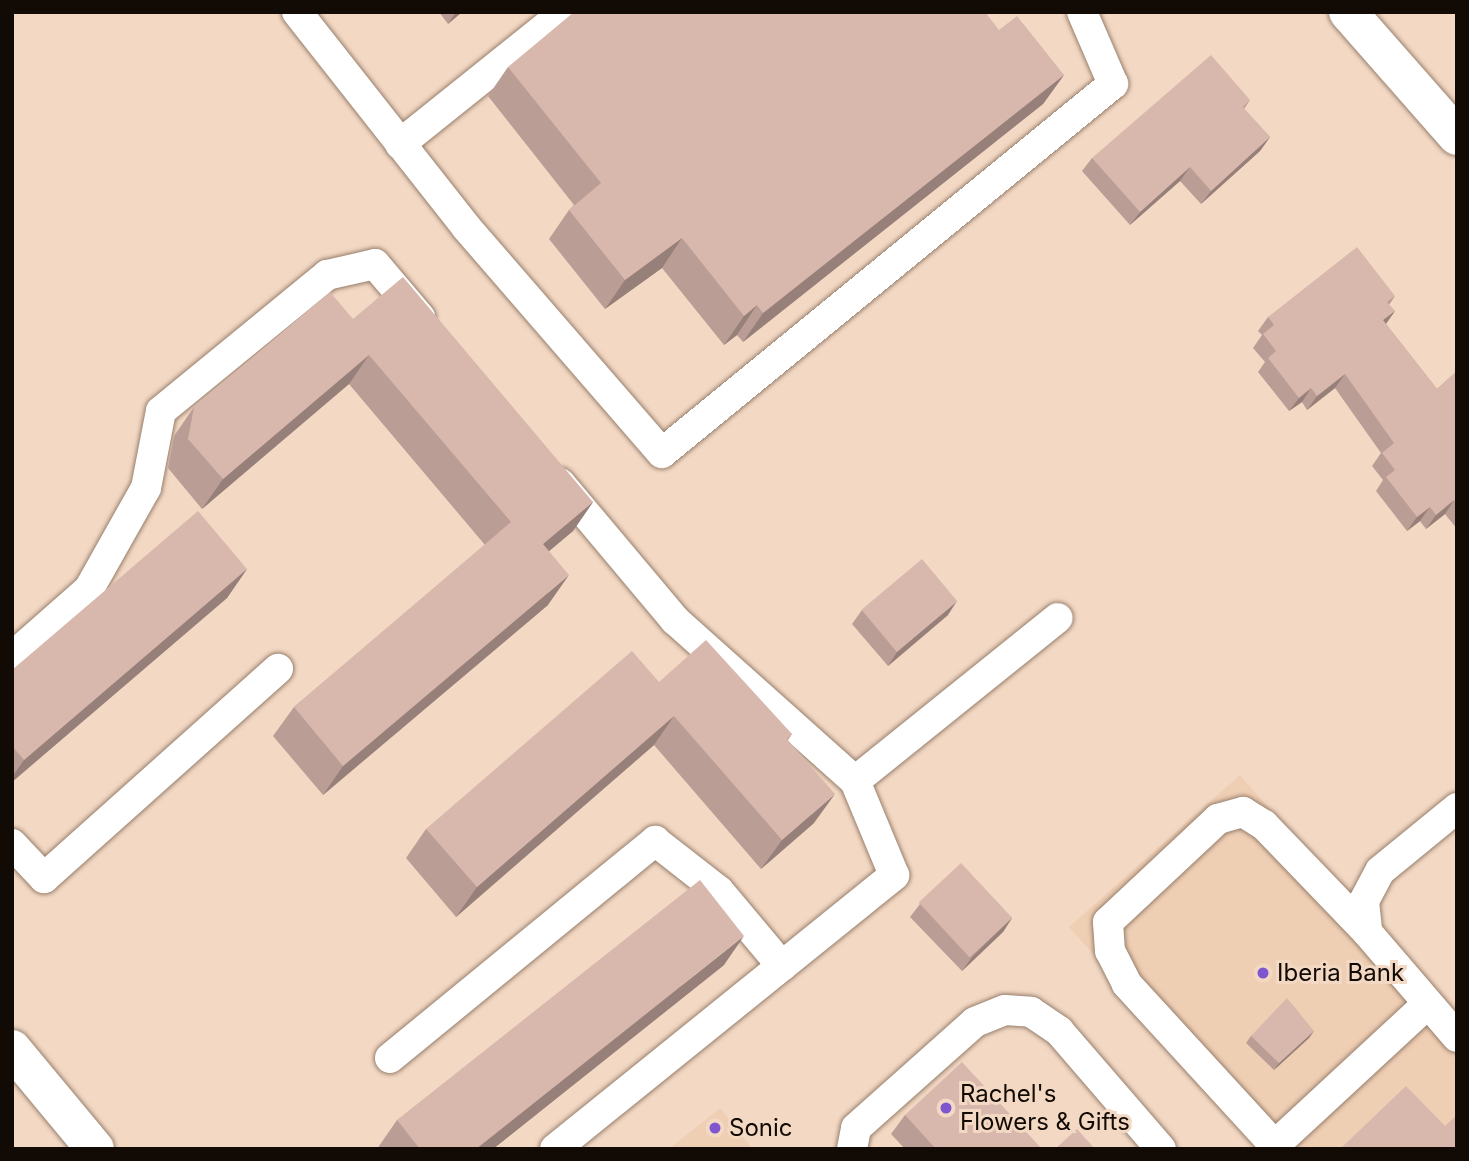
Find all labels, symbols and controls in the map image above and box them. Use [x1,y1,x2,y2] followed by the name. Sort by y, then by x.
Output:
[1277,959,1404,987] place label: Iberia Bank
[1255,965,1271,981] marker: Iberia Bank
[960,1080,1130,1136] place label: Rachel's Flowers & Gifts
[938,1100,954,1116] marker: Rachel's Flowers & Gifts
[729,1114,792,1142] place label: Sonic
[707,1120,723,1136] marker: Sonic

